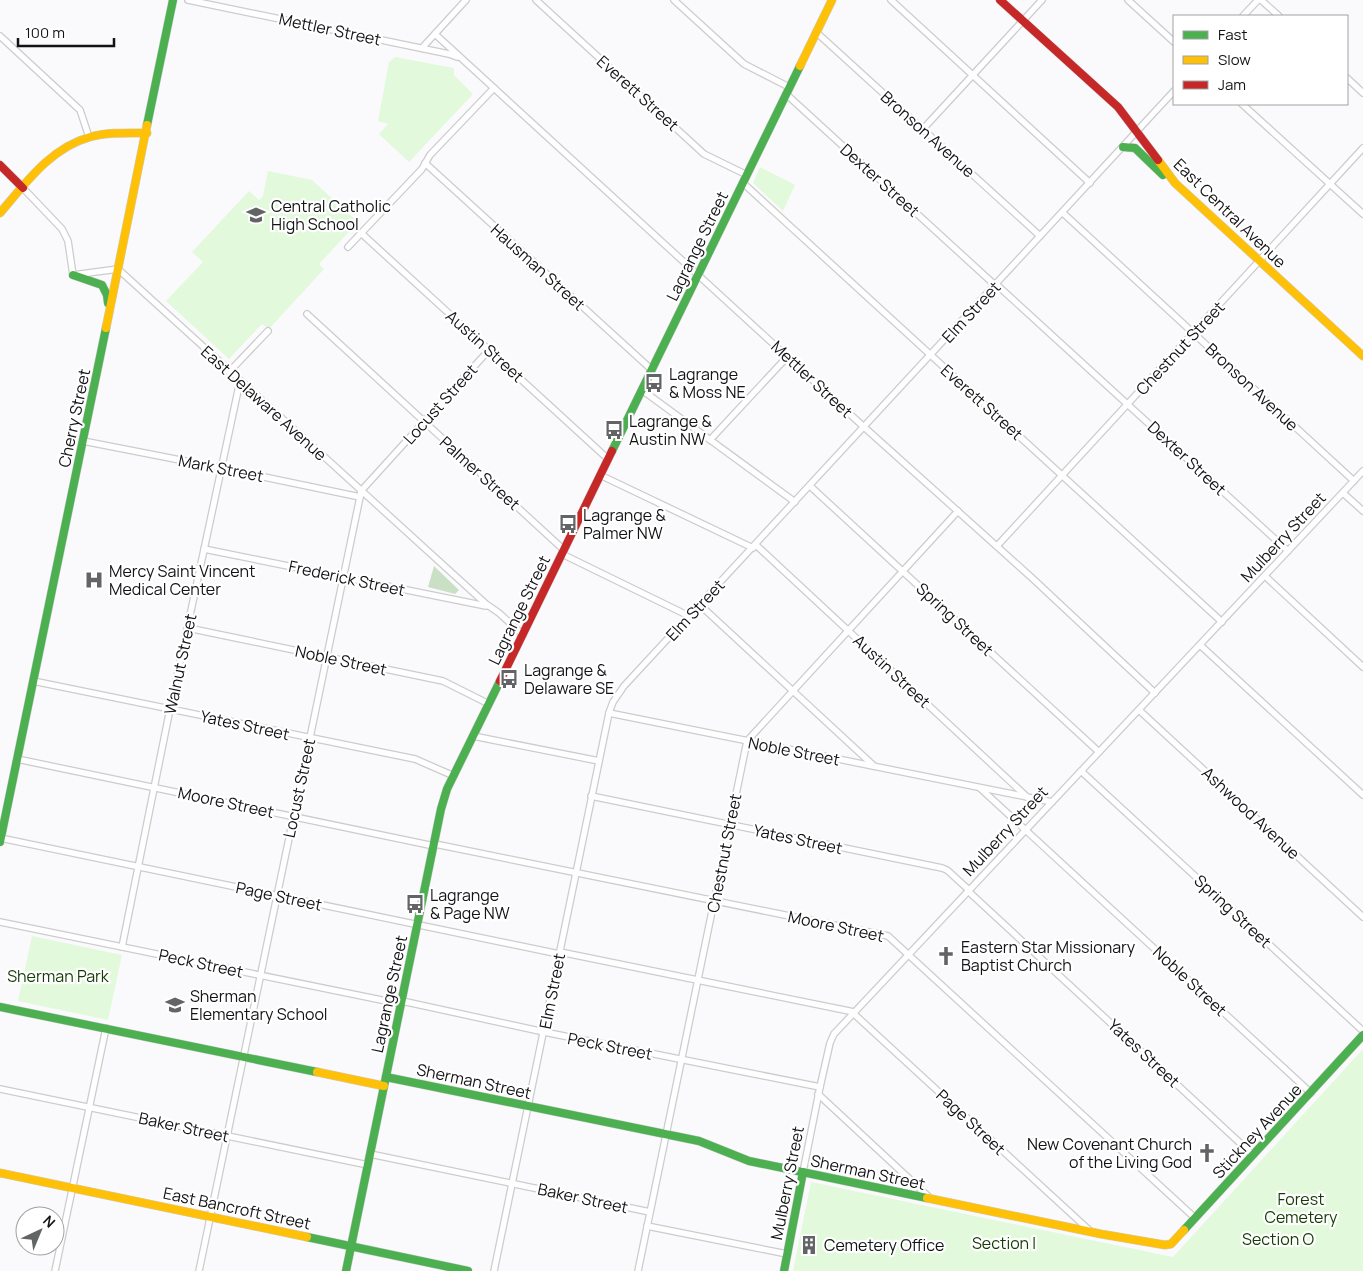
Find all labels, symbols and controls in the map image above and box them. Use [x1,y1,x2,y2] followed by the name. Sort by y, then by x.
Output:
[277,7,383,51] street label: Mettler Street
[18,15,114,47] scale bar
[1173,15,1348,105] legend
[25,22,65,43] text: 100 m
[1218,24,1247,45] text: Fast
[1218,49,1251,70] text: Slow
[592,50,684,136] street label: Everett Street
[1218,74,1246,95] text: Jam
[876,86,980,182] street label: Bronson Avenue
[836,138,924,222] street label: Dexter Street
[1169,153,1291,273] street label: East Central Avenue
[661,188,733,304] street label: Lagrange Street
[271,195,391,235] place label: Central Catholic High School
[245,204,267,226] school or university icon: Central Catholic High School
[486,219,590,315] street label: Hausman Street
[937,276,1005,348] street label: Elm Street
[1131,296,1229,400] street label: Chestnut Street
[441,305,529,387] street label: Austin Street
[767,336,857,422] street label: Mettler Street
[1201,338,1303,436] street label: Bronson Avenue
[196,341,332,465] street label: East Delaware Avenue
[398,359,482,449] street label: Locust Street
[936,359,1028,445] street label: Everett Street
[669,363,746,403] place label: Lagrange & Moss NE
[53,367,95,469] street label: Cherry Street
[643,372,665,394] bus stop icon: Lagrange & Moss NE
[629,410,712,450] place label: Lagrange & Austin NW
[1143,416,1231,500] street label: Dexter Street
[603,419,625,441] bus stop icon: Lagrange & Austin NW
[435,431,525,515] street label: Palmer Street
[177,449,265,487] street label: Mark Street
[1236,487,1330,587] street label: Mulberry Street
[583,504,666,544] place label: Lagrange & Palmer NW
[557,513,579,535] bus stop icon: Lagrange & Palmer NW
[483,552,555,668] street label: Lagrange Street
[287,555,407,601] street label: Frederick Street
[109,560,255,600] place label: Mercy Saint Vincent Medical Center
[83,569,105,591] hospital icon: Mercy Saint Vincent Medical Center
[661,574,729,646] street label: Elm Street
[912,578,998,660] street label: Spring Street
[159,612,201,716] street label: Walnut Street
[849,630,935,712] street label: Austin Street
[293,640,389,680] street label: Noble Street
[524,659,614,699] place label: Lagrange & Delaware SE
[498,668,520,690] bus stop icon: Lagrange & Delaware SE
[198,705,292,745] street label: Yates Street
[746,731,842,771] street label: Noble Street
[278,736,320,840] street label: Locust Street
[1197,762,1305,864] street label: Ashwood Avenue
[176,781,276,823] street label: Moore Street
[958,781,1052,881] street label: Mulberry Street
[702,792,746,914] street label: Chestnut Street
[751,819,845,859] street label: Yates Street
[1190,870,1276,952] street label: Spring Street
[234,876,324,916] street label: Page Street
[430,884,510,924] place label: Lagrange & Page NW
[404,893,426,915] bus stop icon: Lagrange & Page NW
[786,905,886,947] street label: Moore Street
[366,933,412,1055] street label: Lagrange Street
[961,936,1136,976] place label: Eastern Star Missionary Baptist Church
[1148,941,1232,1021] street label: Noble Street
[157,943,245,983] street label: Peck Street
[935,945,957,967] church icon: Eastern Star Missionary Baptist Church
[534,951,570,1031] street label: Elm Street
[7,965,110,987] park label: Sherman Park
[190,985,328,1025] place label: Sherman Elementary School
[164,994,186,1016] school or university icon: Sherman Elementary School
[1103,1014,1185,1092] street label: Yates Street
[566,1027,654,1065] street label: Peck Street
[415,1058,533,1104] street label: Sherman Street
[1207,1079,1307,1183] street label: Stickney Avenue
[932,1084,1010,1160] street label: Page Street
[137,1107,231,1147] street label: Baker Street
[765,1124,809,1242] street label: Mulberry Street
[1027,1133,1192,1173] place label: New Covenant Church of the Living God
[1196,1142,1218,1164] church icon: New Covenant Church of the Living God
[809,1149,927,1195] street label: Sherman Street
[536,1178,630,1218] street label: Baker Street
[161,1182,313,1234] street label: East Bancroft Street
[1265,1188,1338,1228] park label: Forest Cemetery
[15,1206,65,1256] north arrow
[39,1211,60,1232] text: N
[1242,1228,1314,1250] park label: Section O
[972,1232,1036,1254] park label: Section I
[798,1234,820,1256] building icon: Cemetery Office
[824,1234,944,1256] place label: Cemetery Office

